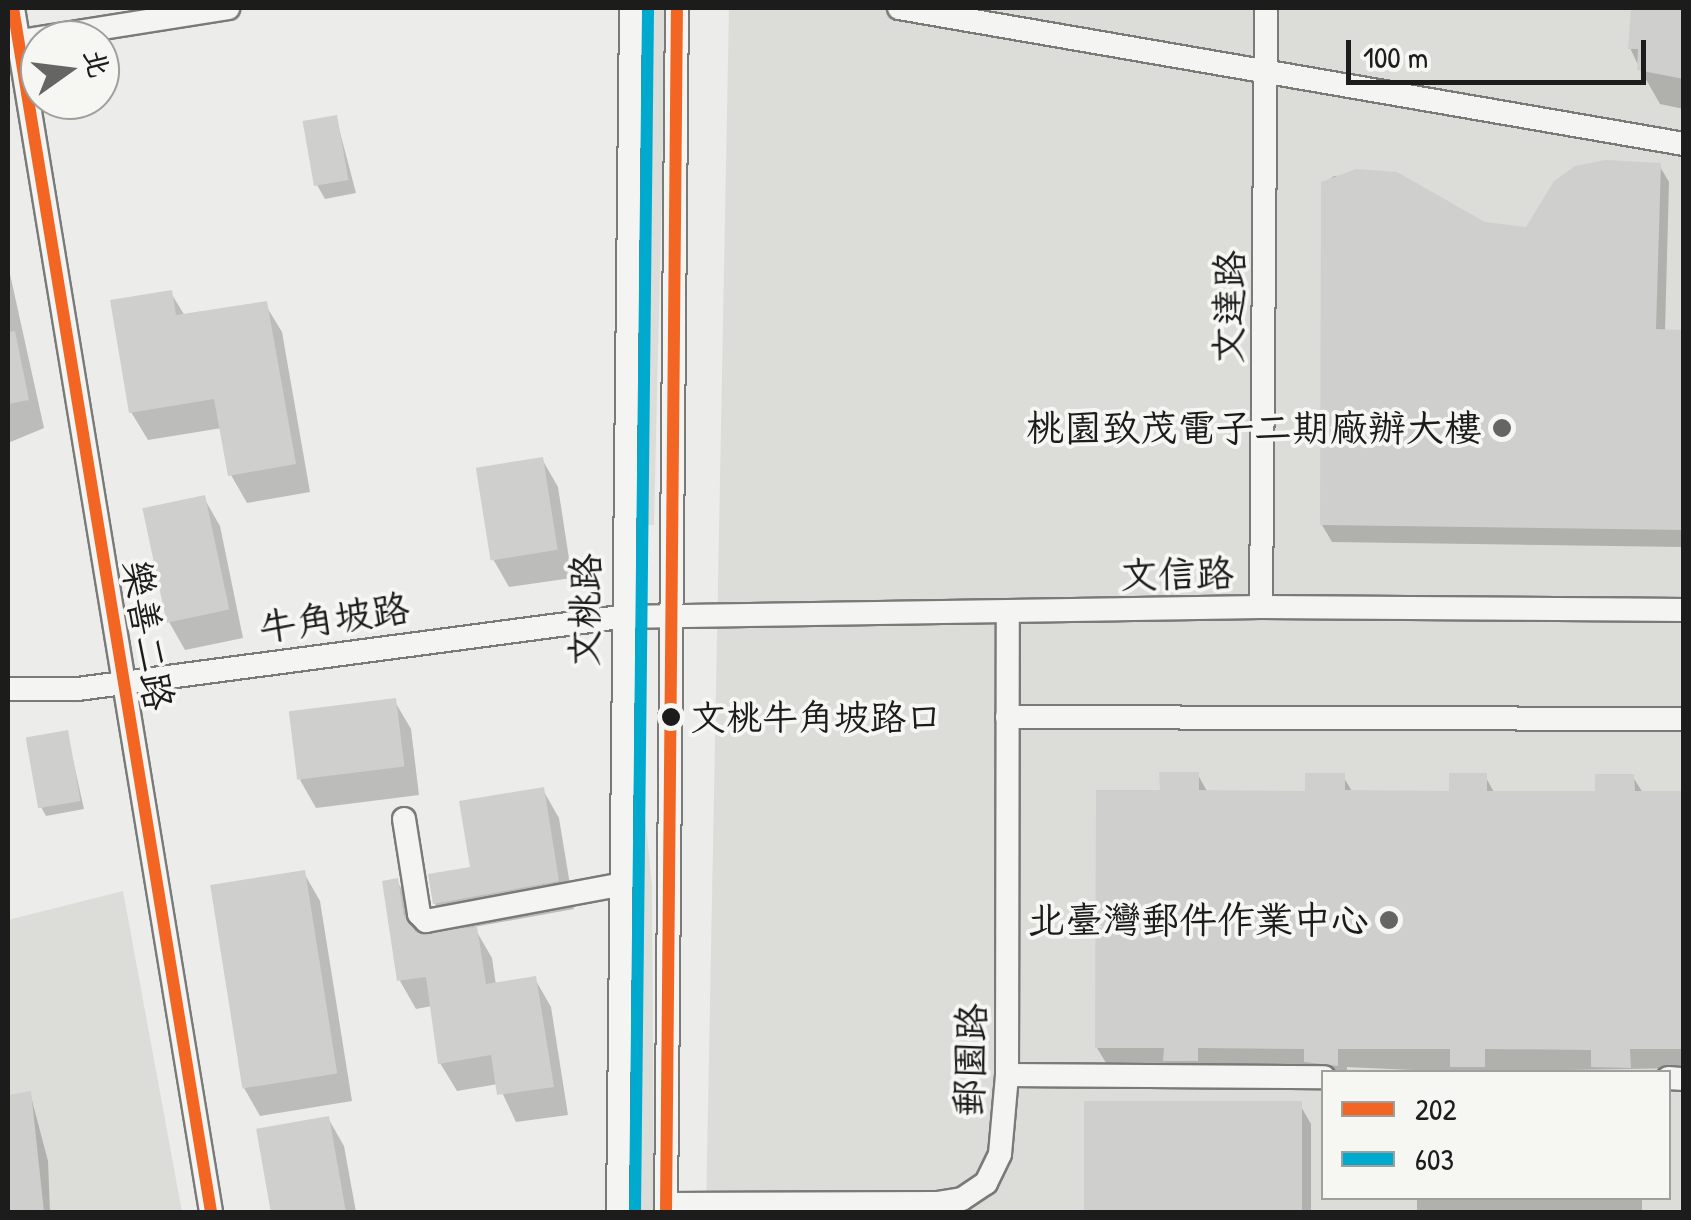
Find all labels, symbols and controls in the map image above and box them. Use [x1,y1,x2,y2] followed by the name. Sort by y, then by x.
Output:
[20,20,120,120] north arrow
[1351,20,1651,82] scale bar
[1363,37,1428,77] text: 100 m
[75,45,119,81] text: 北
[1205,250,1253,364] street label: 文達路
[1026,405,1482,451] place label: 桃園致茂電子二期廠辦大樓
[1491,417,1513,439] marker: 桃園致茂電子二期廠辦大樓
[1120,550,1234,598] street label: 文信路
[561,553,609,667] street label: 文桃路
[114,556,182,714] street label: 樂善二路
[256,585,412,651] street label: 牛角坡路
[690,695,942,739] place label: 文桃牛角坡路口
[661,707,681,727] marker: 文桃牛角坡路口
[1027,897,1369,943] place label: 北臺灣郵件作業中心
[1378,909,1400,931] marker: 北臺灣郵件作業中心
[945,1002,995,1118] street label: 郵園路
[1321,1070,1671,1200] legend
[1415,1089,1457,1129] text: 202
[1415,1139,1454,1179] text: 603

